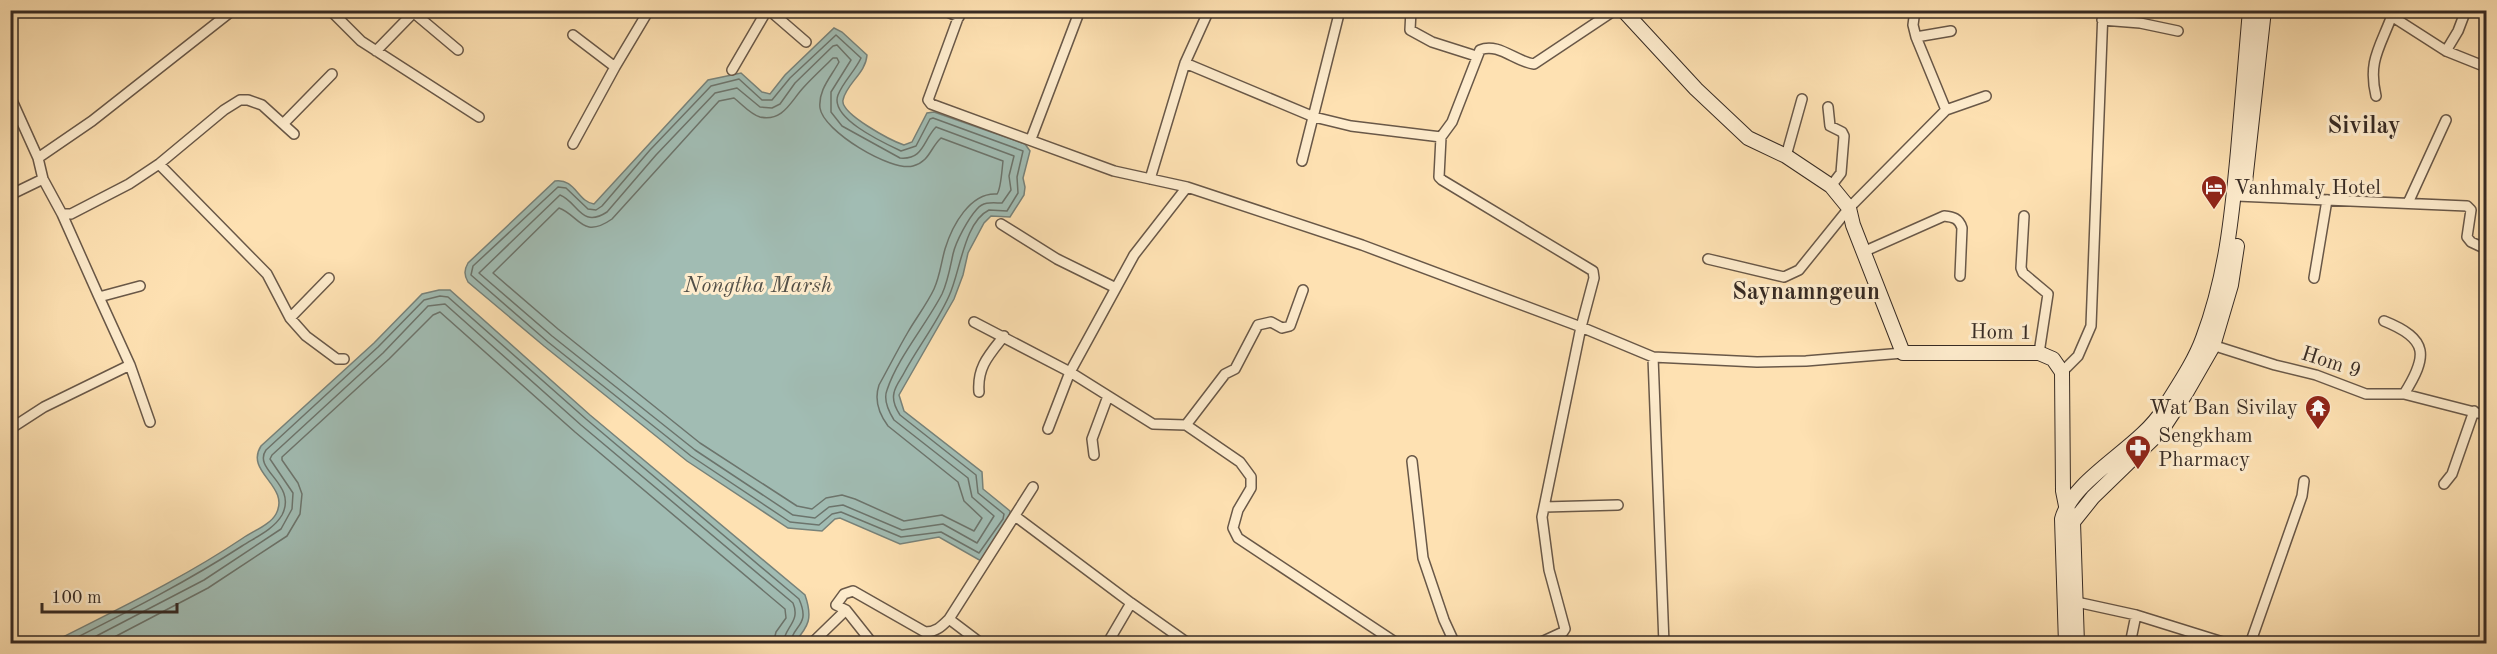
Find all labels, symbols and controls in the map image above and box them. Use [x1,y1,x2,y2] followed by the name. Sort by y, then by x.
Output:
[2327,115,2401,139] district label: Sivilay
[2199,173,2229,211] hotel icon: Vanhmaly Hotel
[2234,178,2381,199] place label: Vanhmaly Hotel
[683,275,832,297] water label: Nongtha Marsh
[1732,281,1880,305] district label: Saynamngeun
[1970,322,2032,344] street label: Hom 1
[2298,343,2364,383] street label: Hom 9
[2303,393,2333,431] temple icon: Wat Ban Sivilay
[2149,398,2298,419] place label: Wat Ban Sivilay
[2158,426,2253,471] place label: Sengkham Pharmacy
[2123,433,2153,471] pharmacy icon: Sengkham Pharmacy
[42,576,177,614] scale bar
[51,589,102,607] text: 100 m

